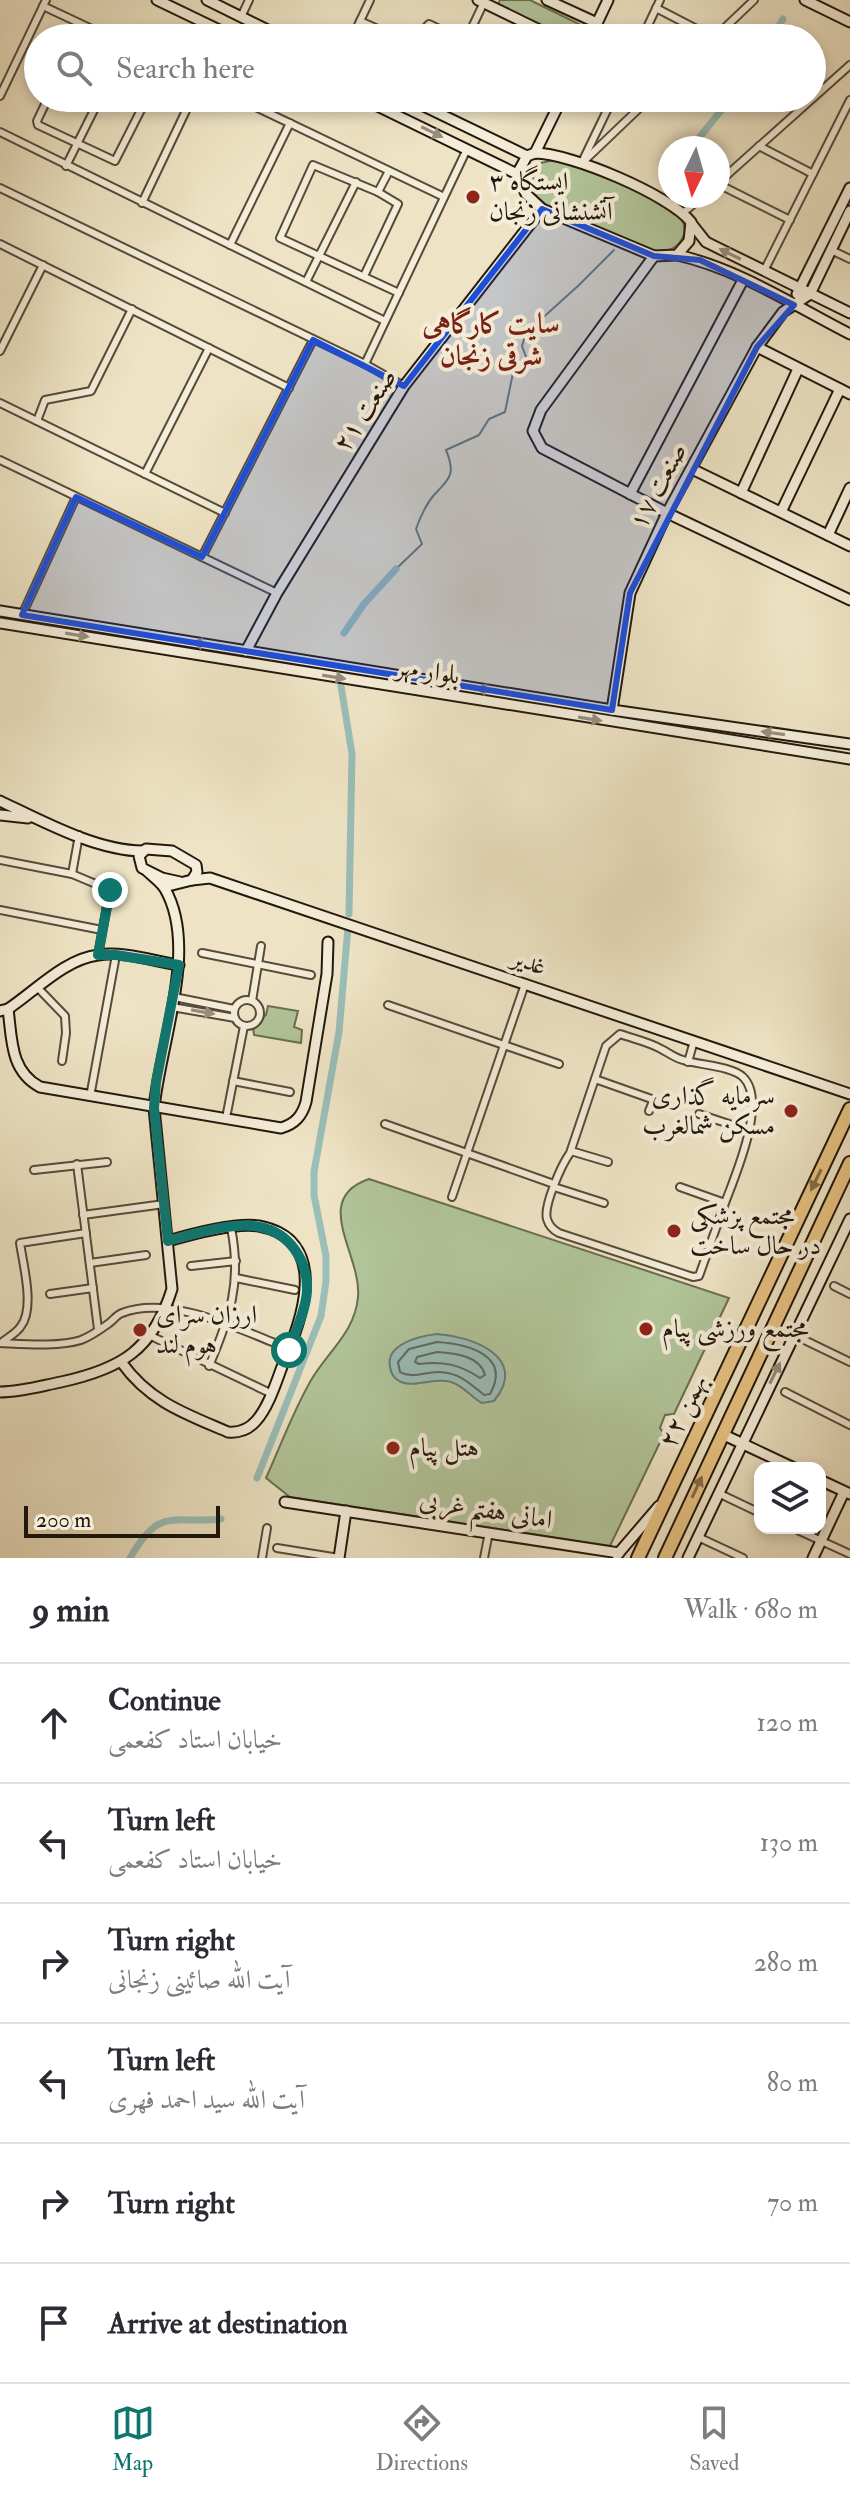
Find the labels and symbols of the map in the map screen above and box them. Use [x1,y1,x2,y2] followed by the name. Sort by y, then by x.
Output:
[420,125,443,139] one-way arrow
[658,136,730,208] north arrow
[489,165,615,228] place label: ایستگاه ۳ آتشنشانی زنجان
[464,188,482,206] marker: ایستگاه ۳ آتشنشانی زنجان
[718,247,741,261] one-way arrow
[421,306,560,374] district label: سایت کارگاهی شرقی زنجان
[326,362,404,458] street label: صنعت ۲۱
[622,437,694,535] street label: صنعت ۱۷
[65,630,90,642] one-way arrow
[191,637,216,650] one-way arrow
[391,650,462,692] street label: بلوار مهر
[321,672,346,684] one-way arrow
[475,683,500,696] one-way arrow
[578,713,603,726] one-way arrow
[760,726,785,739] one-way arrow
[92,872,128,908] route end
[505,940,551,983] street label: غدیر
[191,1007,216,1019] one-way arrow
[642,1077,775,1143] place label: سرمایه گذاری مسکن شمالغرب
[782,1102,800,1120] marker: سرمایه گذاری مسکن شمالغرب
[809,1168,823,1191] one-way arrow
[690,1200,821,1262] place label: مجتمع پزشکی در حال ساخت
[665,1222,683,1240] marker: مجتمع پزشکی در حال ساخت
[156,1299,257,1367] place label: ارزان سرای هوم لند
[662,1313,809,1352] place label: مجتمع ورزشی پیام
[637,1320,655,1338] marker: مجتمع ورزشی پیام
[131,1321,149,1339] marker: ارزان سرای هوم لند
[271,1332,307,1368] route start
[769,1362,782,1385] one-way arrow
[652,1369,715,1453] street label: ۲۲ بهمن
[409,1432,479,1470] place label: هتل پیام
[384,1439,402,1457] marker: هتل پیام
[691,1476,704,1499] one-way arrow
[416,1484,555,1545] street label: امانی هفتم غربی
[24,1502,220,1538] scale bar

